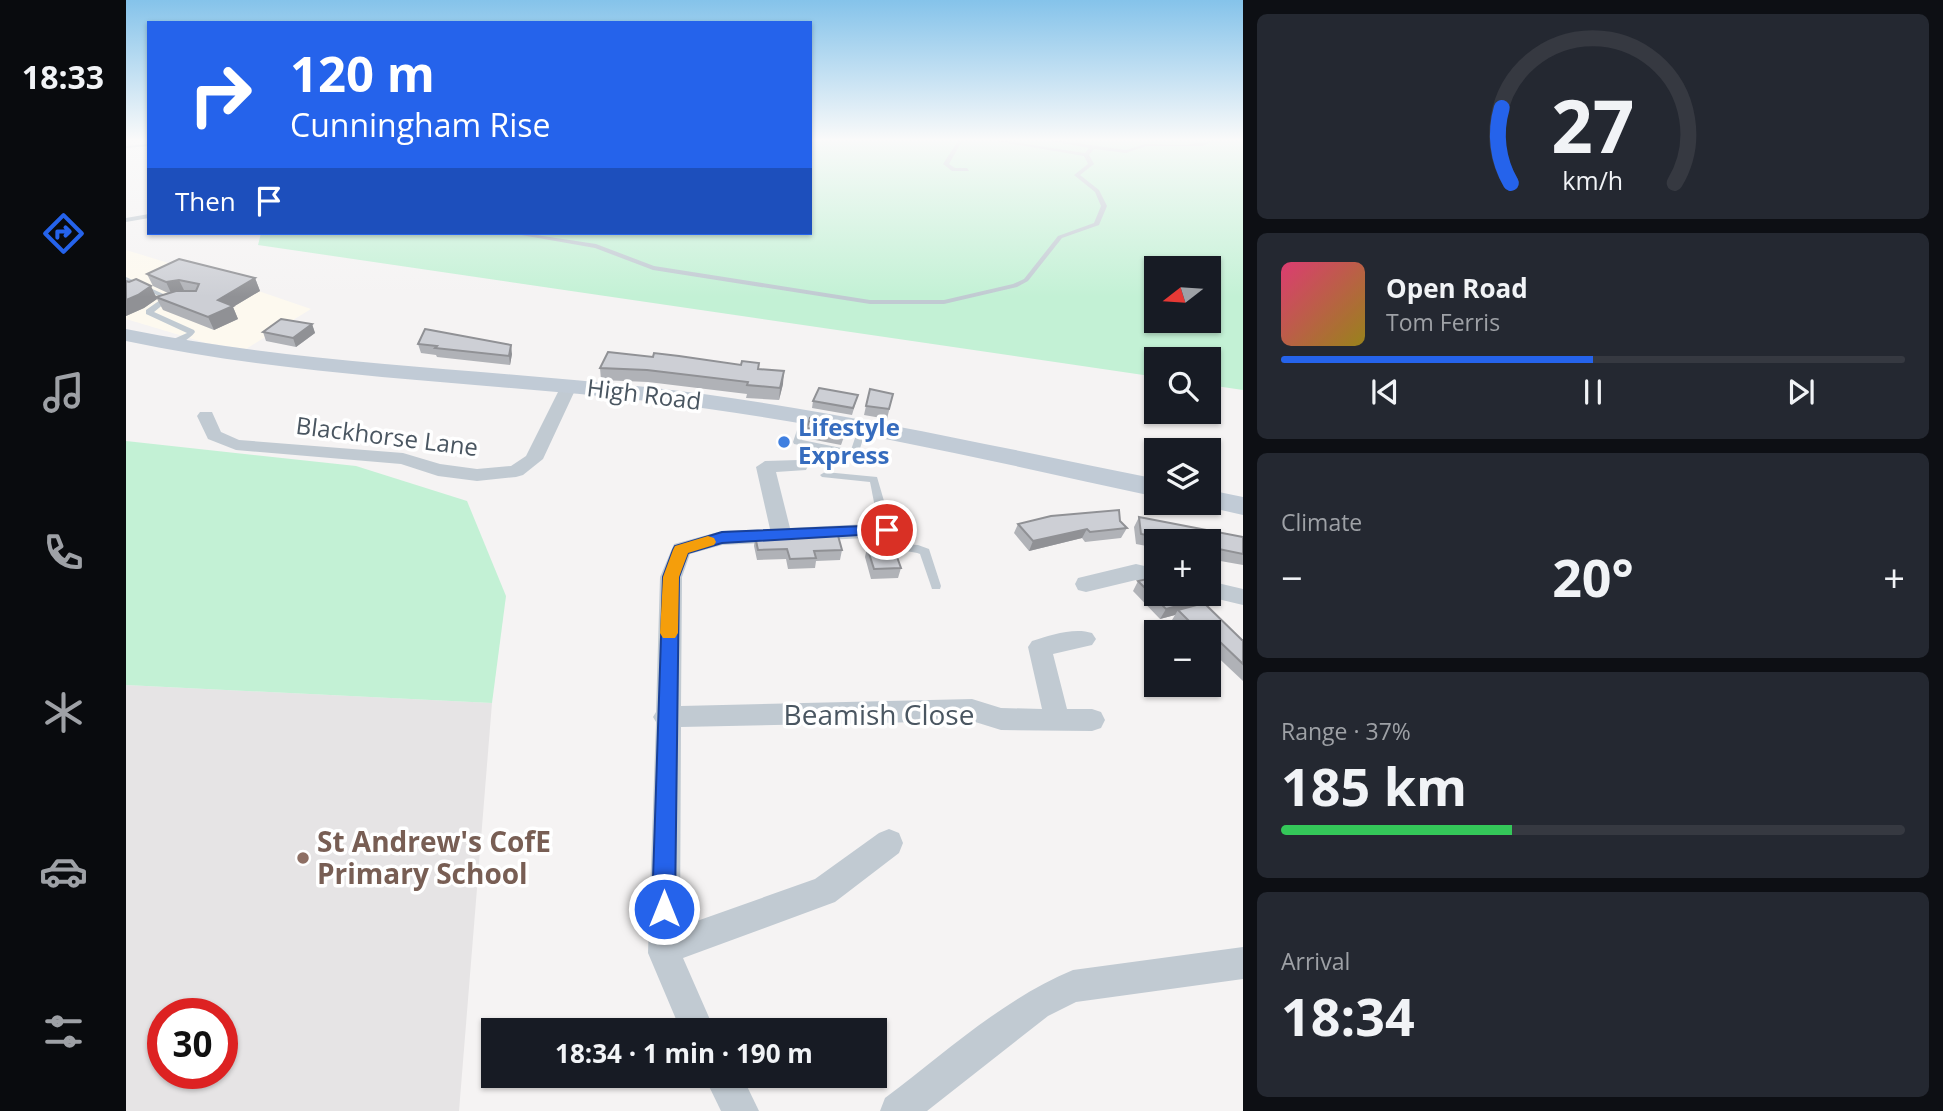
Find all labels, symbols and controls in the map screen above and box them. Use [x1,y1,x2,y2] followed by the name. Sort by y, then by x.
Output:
[290,40,435,106] text: 120 m
[175,49,266,140] icon: right
[22,55,104,98] text: 18:33
[1551,75,1635,174] text: 27
[290,103,551,146] text: Cunningham Rise
[1563,163,1623,197] text: km/h
[250,182,288,220] icon: arrive
[175,183,236,219] text: Then
[39,209,88,258] icon: directions
[1144,256,1222,332] north arrow
[1144,256,1221,697] map controls
[1386,270,1528,306] text: Open Road
[1386,306,1500,338] text: Tom Ferris
[1144,347,1221,424] button: search
[39,368,88,417] icon: music
[585,370,703,417] street label: High Road
[1366,373,1404,411] icon: previous
[1574,373,1612,411] icon: pause
[1782,373,1820,411] icon: next
[294,408,480,463] street label: Blackhorse Lane
[798,410,900,471] place label: Lifestyle Express
[776,434,792,450] marker: Lifestyle Express
[1144,438,1221,515] button: layers
[857,500,917,560] pin
[1281,506,1362,538] text: Climate
[868,511,906,549] icon: arrive
[39,528,88,577] icon: phone
[1144,529,1221,606] button: +
[1552,541,1634,612] text: 20°
[1281,551,1303,603] text: −
[1883,551,1905,603] text: +
[1144,620,1221,697] button: −
[39,688,88,737] icon: climate
[784,695,974,733] street label: Beamish Close
[1281,715,1411,747] text: Range · 37%
[1281,750,1467,821] text: 185 km
[317,822,551,892] place label: St Andrew's CofE Primary School
[39,847,88,896] icon: car
[295,850,311,866] marker: St Andrew's CofE Primary School
[627,872,701,946] position arrow
[1281,945,1350,977] text: Arrival
[1281,980,1415,1051] text: 18:34
[147,998,238,1089] speed limit sign: 30
[39,1007,88,1056] icon: filters
[555,1035,813,1071] text: 18:34 · 1 min · 190 m

